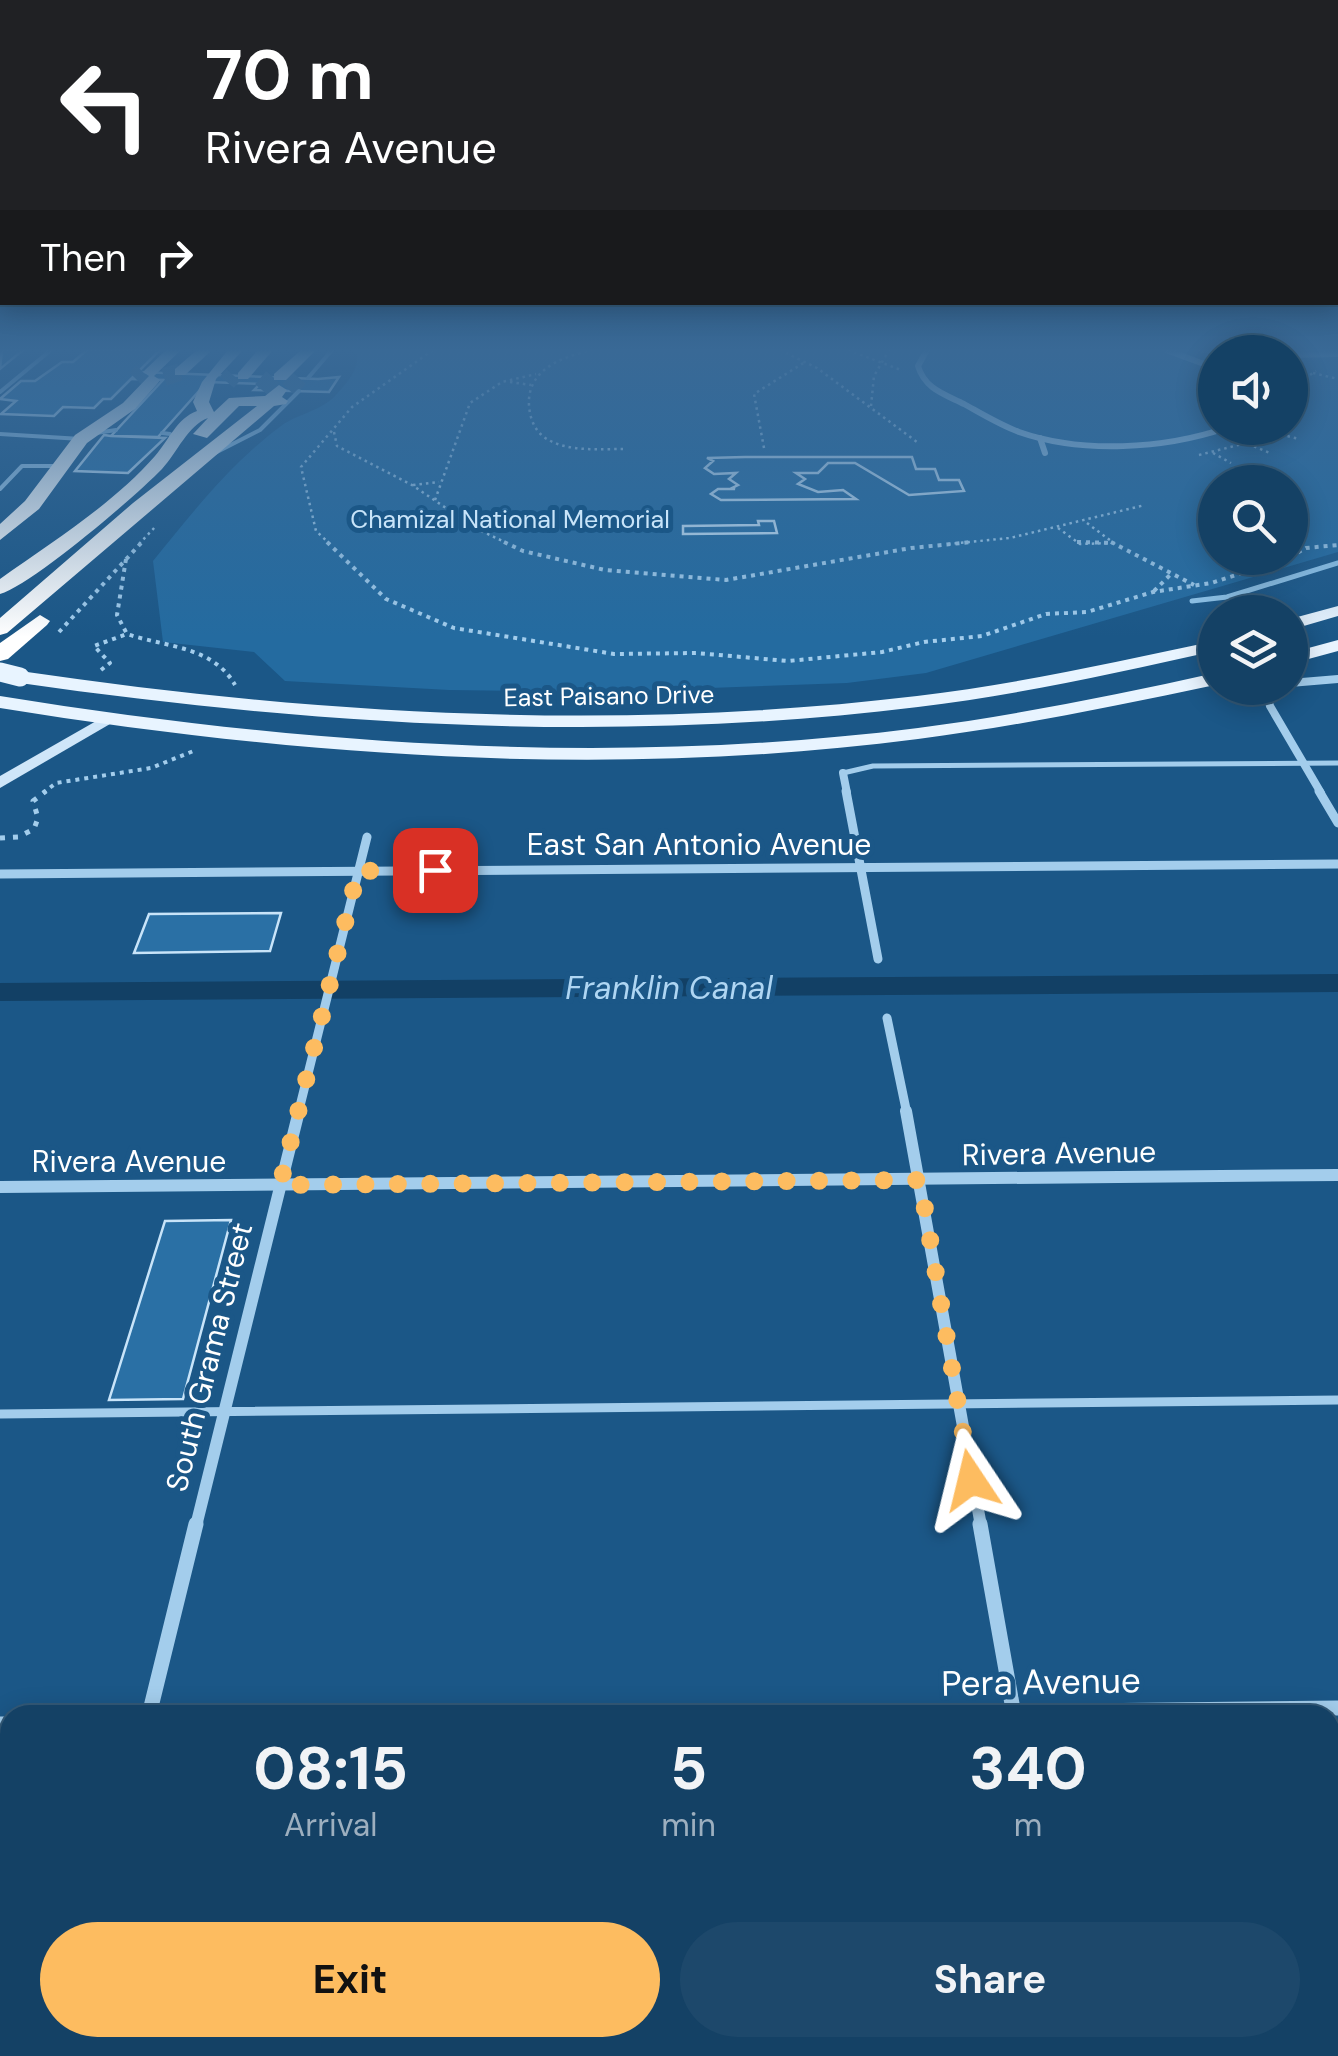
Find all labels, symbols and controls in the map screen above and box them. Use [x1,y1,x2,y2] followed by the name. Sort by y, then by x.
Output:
[205,30,374,121] text: 70 m
[40,40,170,170] icon: left
[205,118,497,177] text: Rivera Avenue
[147,230,202,285] icon: right
[40,233,127,283] text: Then
[1198,335,1308,705] map controls
[1198,335,1308,445] button: sound
[1198,465,1308,575] button: search
[350,503,670,536] park label: Chamizal National Memorial
[1198,595,1308,705] button: layers
[503,678,715,714] street label: East Paisano Drive
[527,825,871,864] street label: East San Antonio Avenue
[393,828,478,913] pin
[408,843,463,898] icon: arrive
[565,967,773,1009] water label: Franklin Canal
[961,1132,1157,1174] street label: Rivera Avenue
[32,1142,226,1181] street label: Rivera Avenue
[157,1219,261,1495] street label: South Grama Street
[919,1428,1023,1532] position arrow
[941,1657,1141,1707] street label: Pera Avenue
[253,1729,408,1808] text: 08:15
[670,1729,707,1808] text: 5
[969,1729,1087,1808] text: 340
[284,1804,377,1846] text: Arrival
[661,1804,716,1846] text: min
[1014,1804,1042,1846] text: m
[40,1922,660,2037] button: Exit
[680,1922,1300,2037] button: Share

